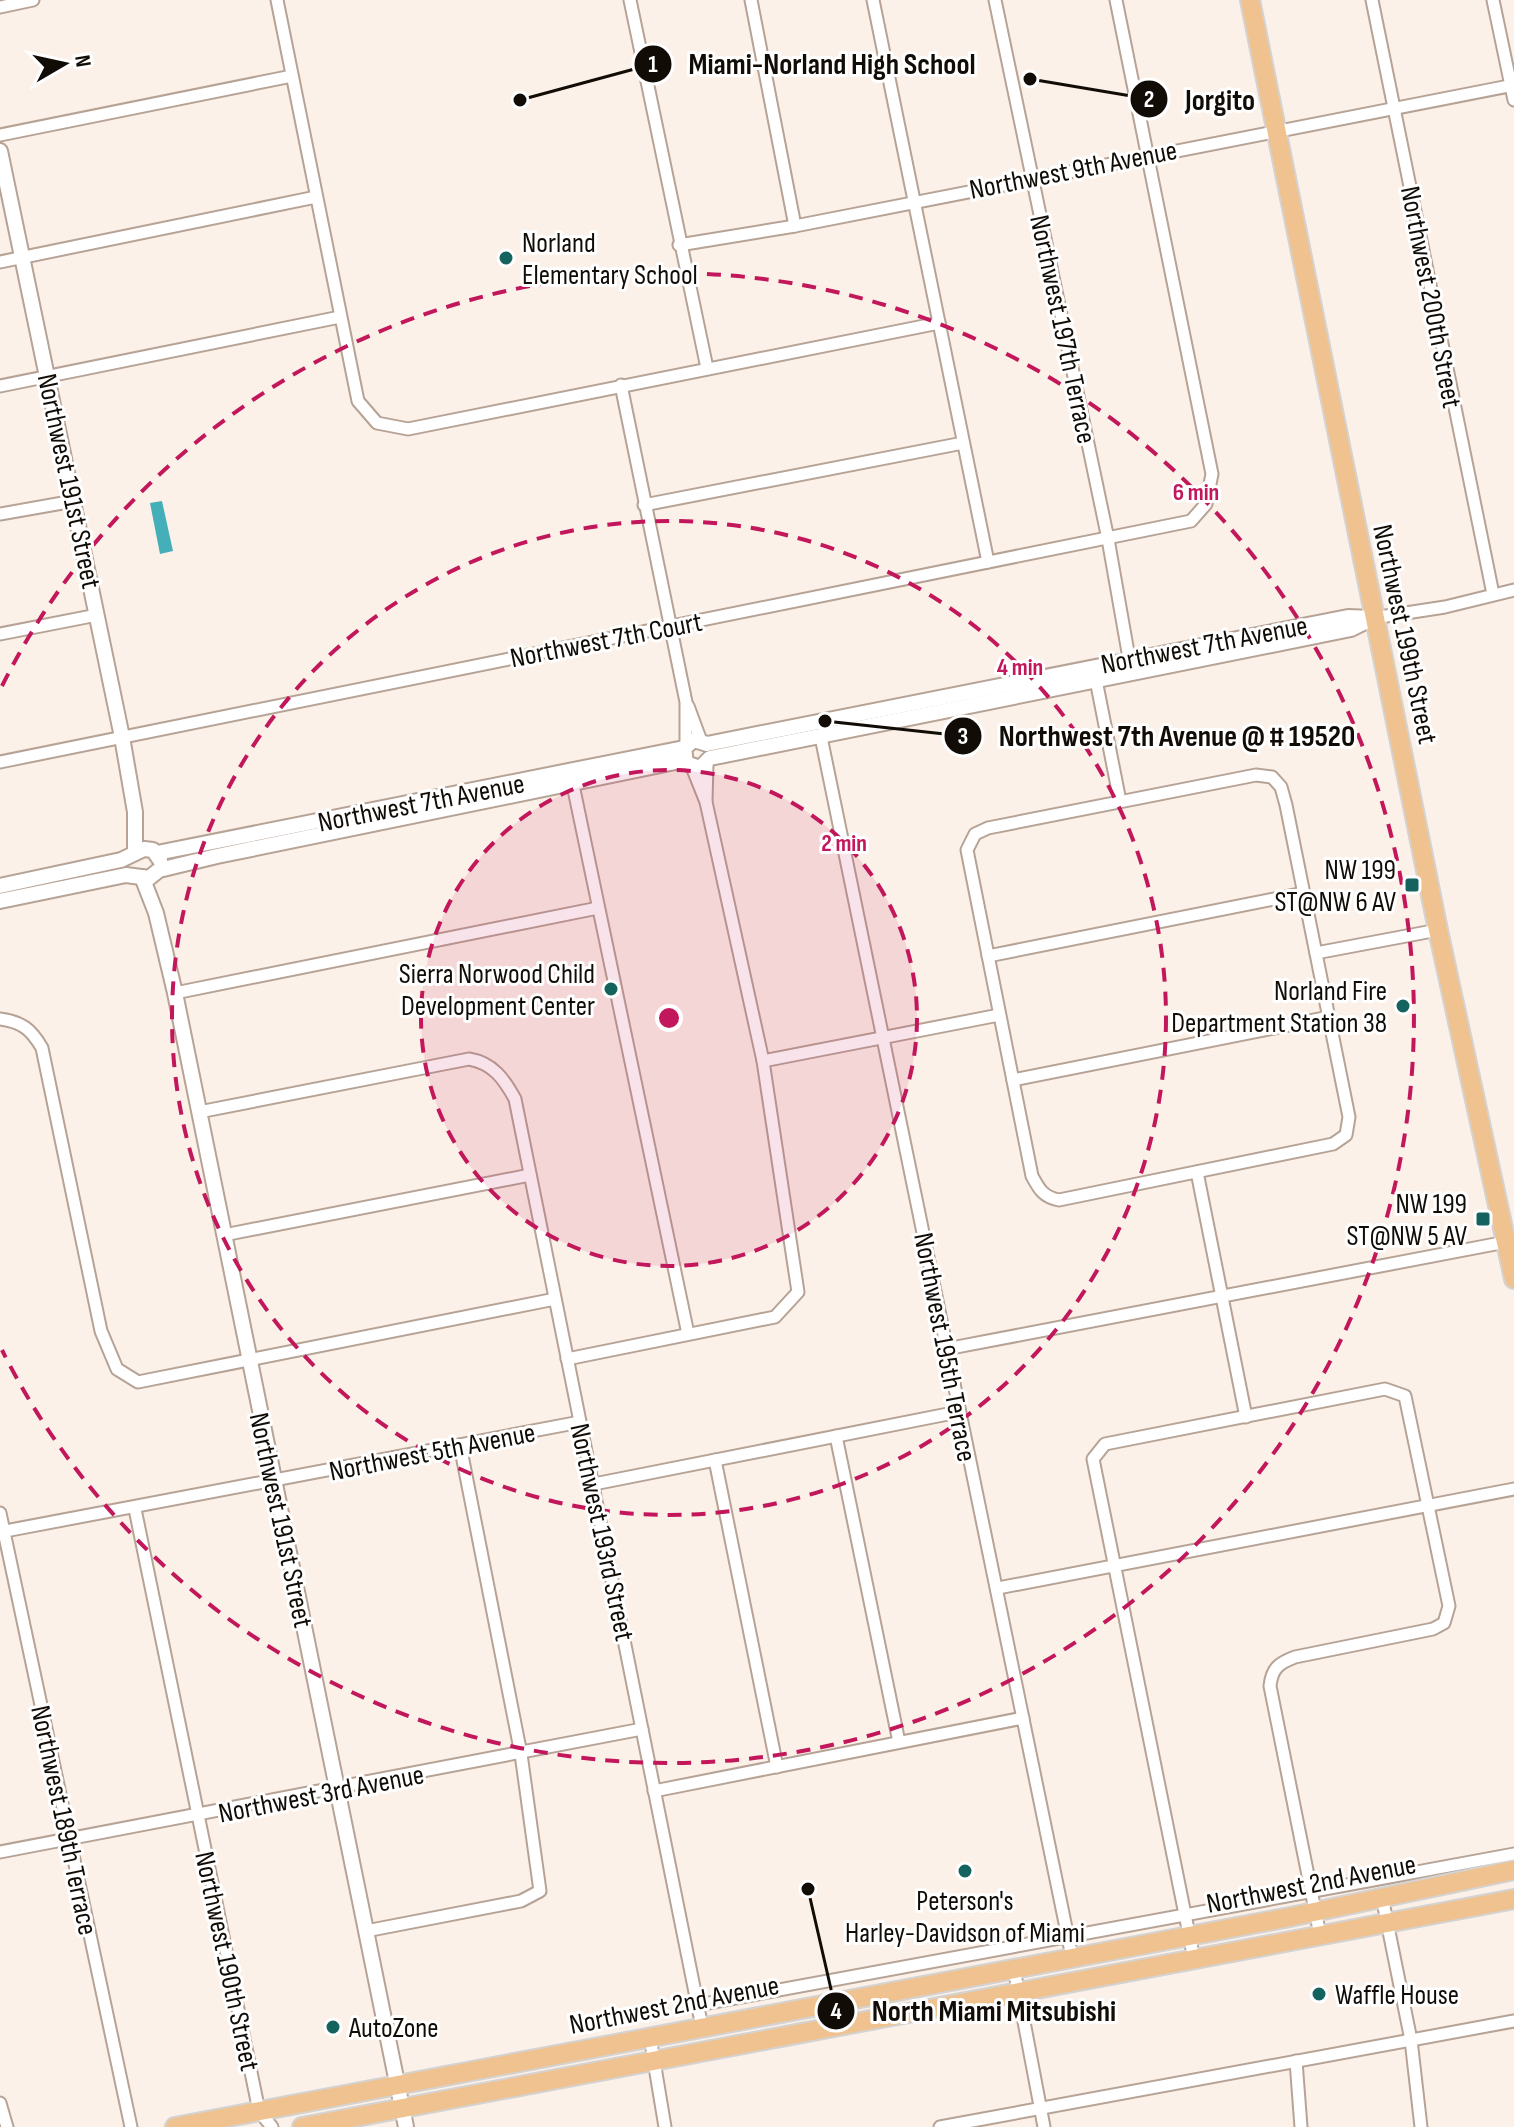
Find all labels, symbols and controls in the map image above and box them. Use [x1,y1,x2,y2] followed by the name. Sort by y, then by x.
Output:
[24,24,104,104] north arrow
[633,37,992,91] callout: Miami-Norland High School
[688,47,976,83] text: Miami-Norland High School
[648,50,658,79] text: 1
[68,53,97,69] text: N
[1129,72,1271,126] callout: Jorgito
[1184,83,1255,119] text: Jorgito
[1144,85,1154,114] text: 2
[967,134,1180,207] street label: Northwest 9th Avenue
[1393,184,1468,411] street label: Northwest 200th Street
[1022,212,1103,447] street label: Northwest 197th Terrace
[522,227,698,292] place label: Norland Elementary School
[497,249,515,267] marker: Norland Elementary School
[30,371,107,592] street label: Northwest 191st Street
[1173,478,1219,507] text: 6 min
[1365,522,1444,747] street label: Northwest 199th Street
[508,606,705,675] street label: Northwest 7th Court
[1098,609,1310,682] street label: Northwest 7th Avenue
[997,653,1043,682] text: 4 min
[943,709,1372,763] callout: Northwest 7th Avenue @ # 19520
[999,719,1355,755] text: Northwest 7th Avenue @ # 19520
[958,722,968,751] text: 3
[315,767,527,840] street label: Northwest 7th Avenue
[821,829,867,858] text: 2 min
[1274,854,1396,919] place label: NW 199 ST@NW 6 AV
[1403,876,1421,894] marker: NW 199 ST@NW 6 AV
[399,958,595,1023] place label: Sierra Norwood Child Development Center
[1171,975,1387,1040] place label: Norland Fire Department Station 38
[602,980,620,998] marker: Sierra Norwood Child Development Center
[1394,997,1412,1015] marker: Norland Fire Department Station 38
[655,1004,683,1032] centre of rings
[1347,1188,1467,1253] place label: NW 199 ST@NW 5 AV
[1474,1210,1492,1228] marker: NW 199 ST@NW 5 AV
[906,1230,983,1465] street label: Northwest 195th Terrace
[242,1410,319,1631] street label: Northwest 191st Street
[326,1416,538,1489] street label: Northwest 5th Avenue
[562,1421,641,1644] street label: Northwest 193rd Street
[23,1703,104,1938] street label: Northwest 189th Terrace
[216,1758,427,1831] street label: Northwest 3rd Avenue
[1204,1848,1419,1921] street label: Northwest 2nd Avenue
[187,1849,266,2074] street label: Northwest 190th Street
[956,1862,974,1880] marker: Peterson's Harley-Davidson of Miami
[845,1885,1085,1950] place label: Peterson's Harley-Davidson of Miami
[567,1969,782,2042] street label: Northwest 2nd Avenue
[1335,1979,1459,2012] place label: Waffle House
[816,1984,1132,2038] callout: North Miami Mitsubishi
[1310,1985,1328,2003] marker: Waffle House
[872,1994,1116,2030] text: North Miami Mitsubishi
[830,1997,842,2026] text: 4
[348,2012,439,2045] place label: AutoZone
[324,2018,342,2036] marker: AutoZone

